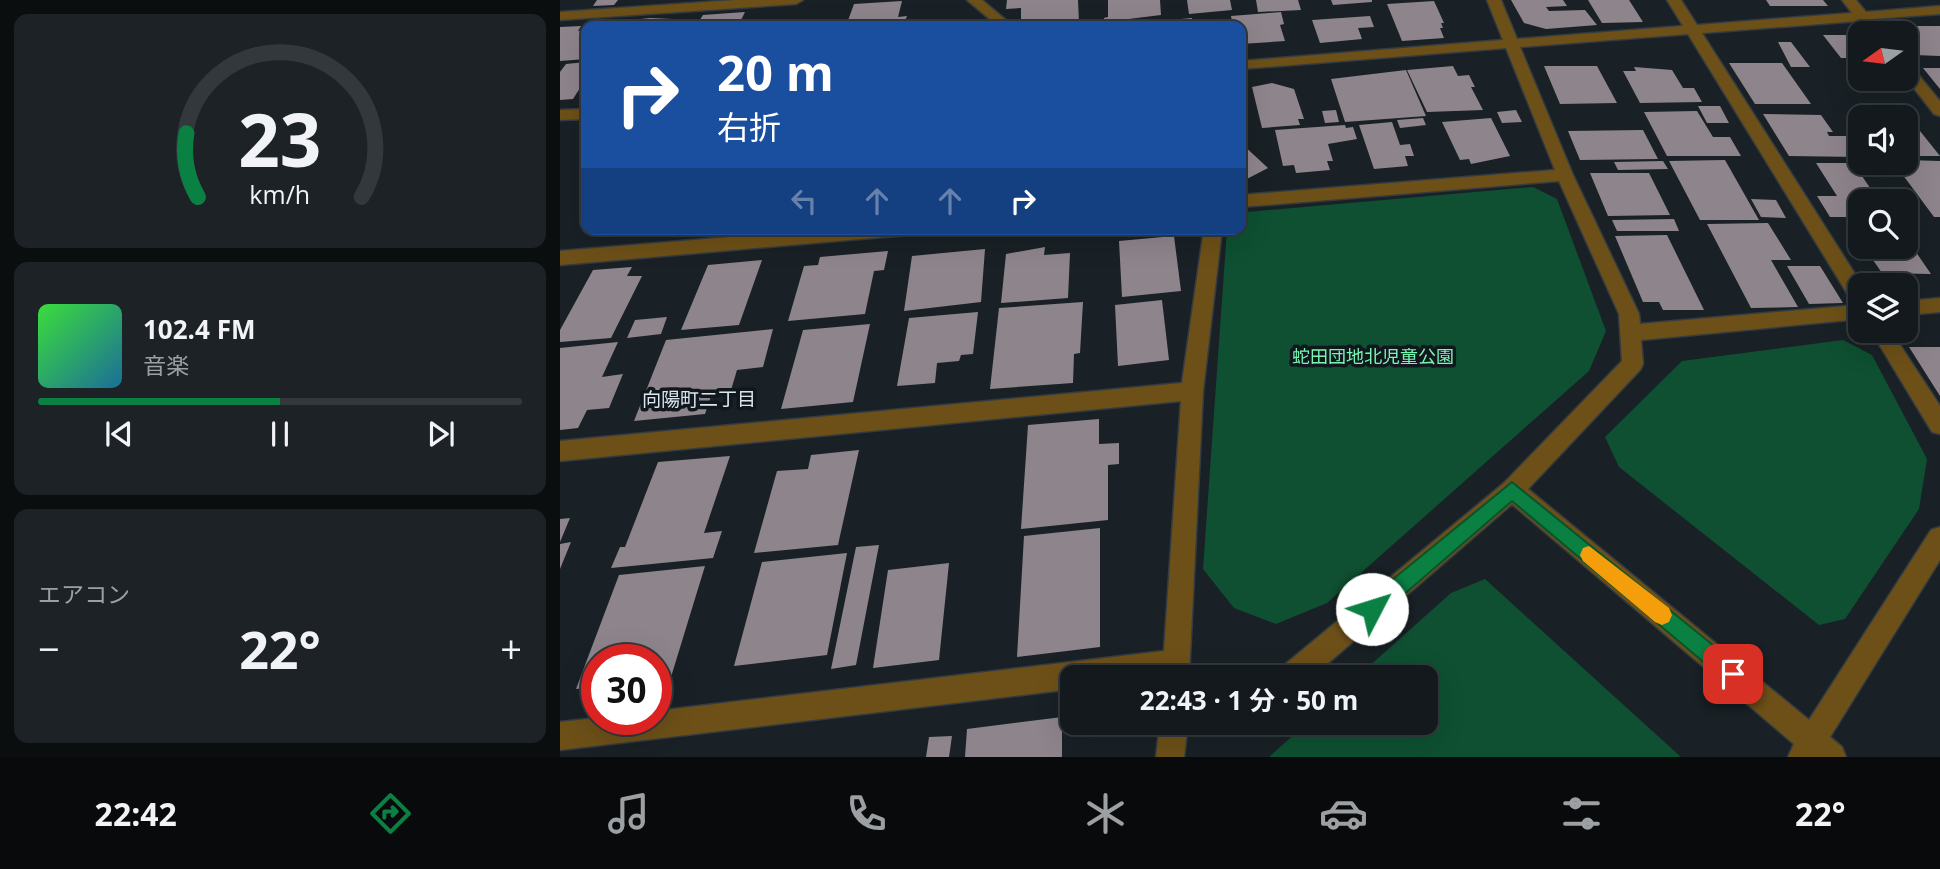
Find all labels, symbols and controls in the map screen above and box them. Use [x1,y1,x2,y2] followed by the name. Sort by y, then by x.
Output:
[1848,21,1918,91] north arrow
[1848,21,1918,343] map controls
[717,39,834,105] text: 20 m
[602,49,693,140] icon: right
[238,89,322,188] text: 23
[717,105,781,148] text: 右折
[1848,105,1918,175] button: sound
[250,177,310,211] text: km/h
[785,182,823,220] icon: left
[858,182,896,220] icon: ahead
[931,182,969,220] icon: ahead
[1004,182,1042,220] icon: right
[1848,189,1918,259] button: search
[1848,273,1918,343] button: layers
[143,311,255,347] text: 102.4 FM
[1292,344,1454,368] park label: 蛇田団地北児童公園
[143,349,189,381] text: 音楽
[642,386,756,412] district label: 向陽町二丁目
[100,415,138,453] icon: previous
[261,415,299,453] icon: pause
[422,415,460,453] icon: next
[1335,572,1409,646] position arrow
[38,578,130,610] text: エアコン
[239,613,321,684] text: 22°
[38,622,60,674] text: −
[500,622,522,674] text: +
[581,644,672,735] speed limit sign: 30
[1703,644,1763,704] pin
[1714,655,1752,693] icon: arrive
[1140,682,1358,718] text: 22:43 · 1 分 · 50 m
[366,789,415,838] icon: directions
[604,789,653,838] icon: music
[842,789,891,838] icon: phone
[1081,789,1130,838] icon: climate
[1319,789,1368,838] icon: car
[1557,789,1606,838] icon: filters
[95,792,177,835] text: 22:42
[1795,792,1845,835] text: 22°

